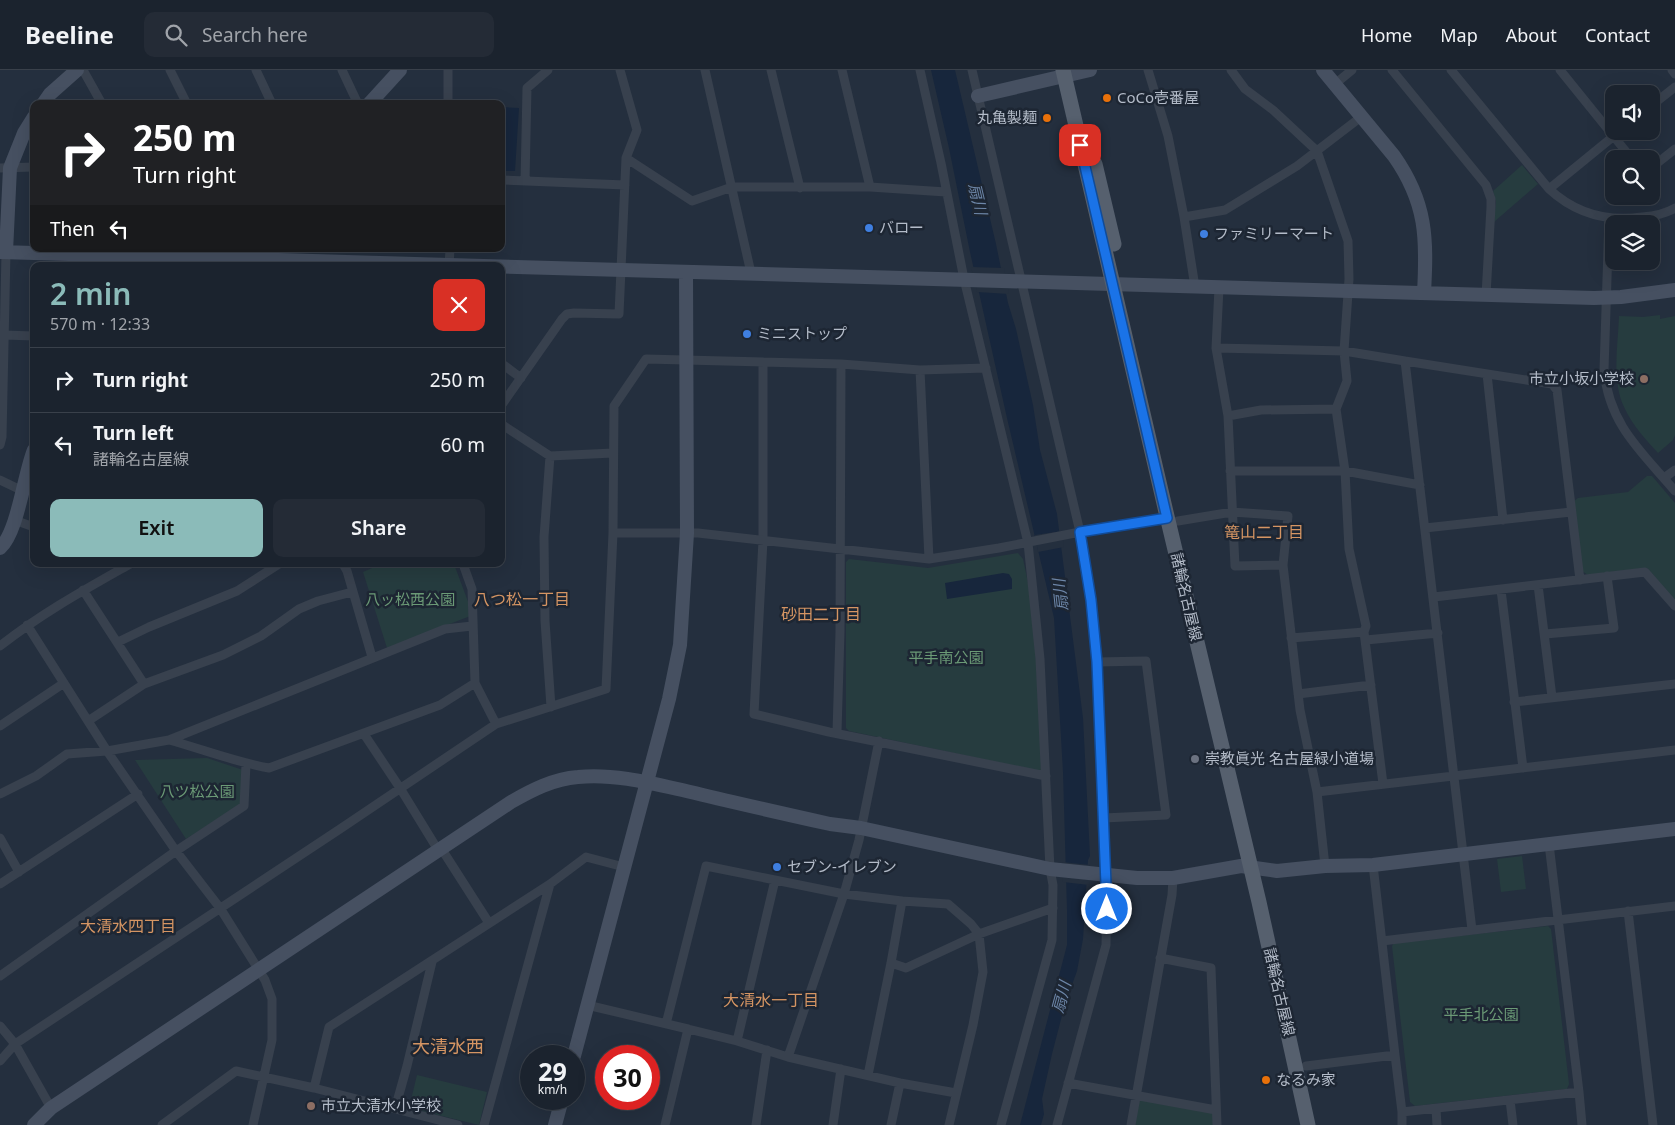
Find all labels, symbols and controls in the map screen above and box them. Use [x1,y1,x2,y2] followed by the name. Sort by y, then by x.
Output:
[144,12,494,57] search box
[25,18,114,51] text: Beeline
[162,21,190,49] icon: search
[202,22,308,48] text: Search here
[1361,23,1412,47] text: Home
[1440,23,1478,47] text: Map
[1506,23,1557,47] text: About
[1585,23,1650,47] text: Contact
[1605,85,1660,270] map controls
[1605,85,1660,140] button: sound
[1117,87,1199,107] place label: CoCo壱番屋
[1101,92,1113,104] marker: CoCo壱番屋
[977,107,1037,127] place label: 丸亀製麺
[1041,112,1053,124] marker: 丸亀製麺
[133,114,236,161] text: 250 m
[50,120,115,185] icon: right
[1059,124,1101,166] pin
[1066,131,1094,159] icon: arrive
[1605,150,1660,205] button: search
[133,159,236,189] text: Turn right
[964,181,993,219] water label: 扇川
[105,215,133,243] icon: left
[1605,215,1660,270] button: layers
[50,216,95,242] text: Then
[879,217,924,237] place label: バロー
[863,222,875,234] marker: バロー
[1214,223,1334,243] place label: ファミリーマート
[1198,228,1210,240] marker: ファミリーマート
[50,273,131,314] text: 2 min
[433,279,485,331] button: close
[50,313,150,335] text: 570 m · 12:33
[757,323,847,343] place label: ミニストップ
[741,328,753,340] marker: ミニストップ
[50,366,78,394] icon: right
[93,367,188,393] text: Turn right
[430,367,485,393] text: 250 m
[1529,368,1634,388] place label: 市立小坂小学校
[1638,373,1650,385] marker: 市立小坂小学校
[93,420,174,446] text: Turn left
[50,431,78,459] icon: left
[441,432,485,458] text: 60 m
[93,448,189,470] text: 諸輪名古屋線
[50,499,263,557] button: Exit
[273,499,485,557] button: Share
[1224,521,1304,543] district label: 篭山二丁目
[1167,551,1207,643] street label: 諸輪名古屋線
[1047,576,1073,612] water label: 扇川
[474,588,570,610] district label: 八つ松一丁目
[365,589,455,609] park label: 八ッ松西公園
[781,603,861,625] district label: 砂田二丁目
[908,647,984,667] park label: 平手南公園
[1205,748,1374,768] place label: 崇教眞光 名古屋緑小道場
[1189,753,1201,765] marker: 崇教眞光 名古屋緑小道場
[159,781,235,801] park label: 八ツ松公園
[787,856,897,876] place label: セブン-イレブン
[771,861,783,873] marker: セブン-イレブン
[1080,882,1132,934] position arrow
[80,915,176,937] district label: 大清水四丁目
[1260,946,1300,1038] street label: 諸輪名古屋線
[1046,977,1076,1015] water label: 扇川
[723,989,819,1011] district label: 大清水一丁目
[1443,1004,1519,1024] park label: 平手北公園
[412,1034,484,1058] district label: 大清水西
[595,1045,660,1110] speed limit sign: 30
[538,1054,567,1088] text: 29
[1276,1069,1336,1089] place label: なるみ家
[1260,1074,1272,1086] marker: なるみ家
[538,1081,567,1098] text: km/h
[321,1095,441,1115] place label: 市立大清水小学校
[305,1100,317,1112] marker: 市立大清水小学校

